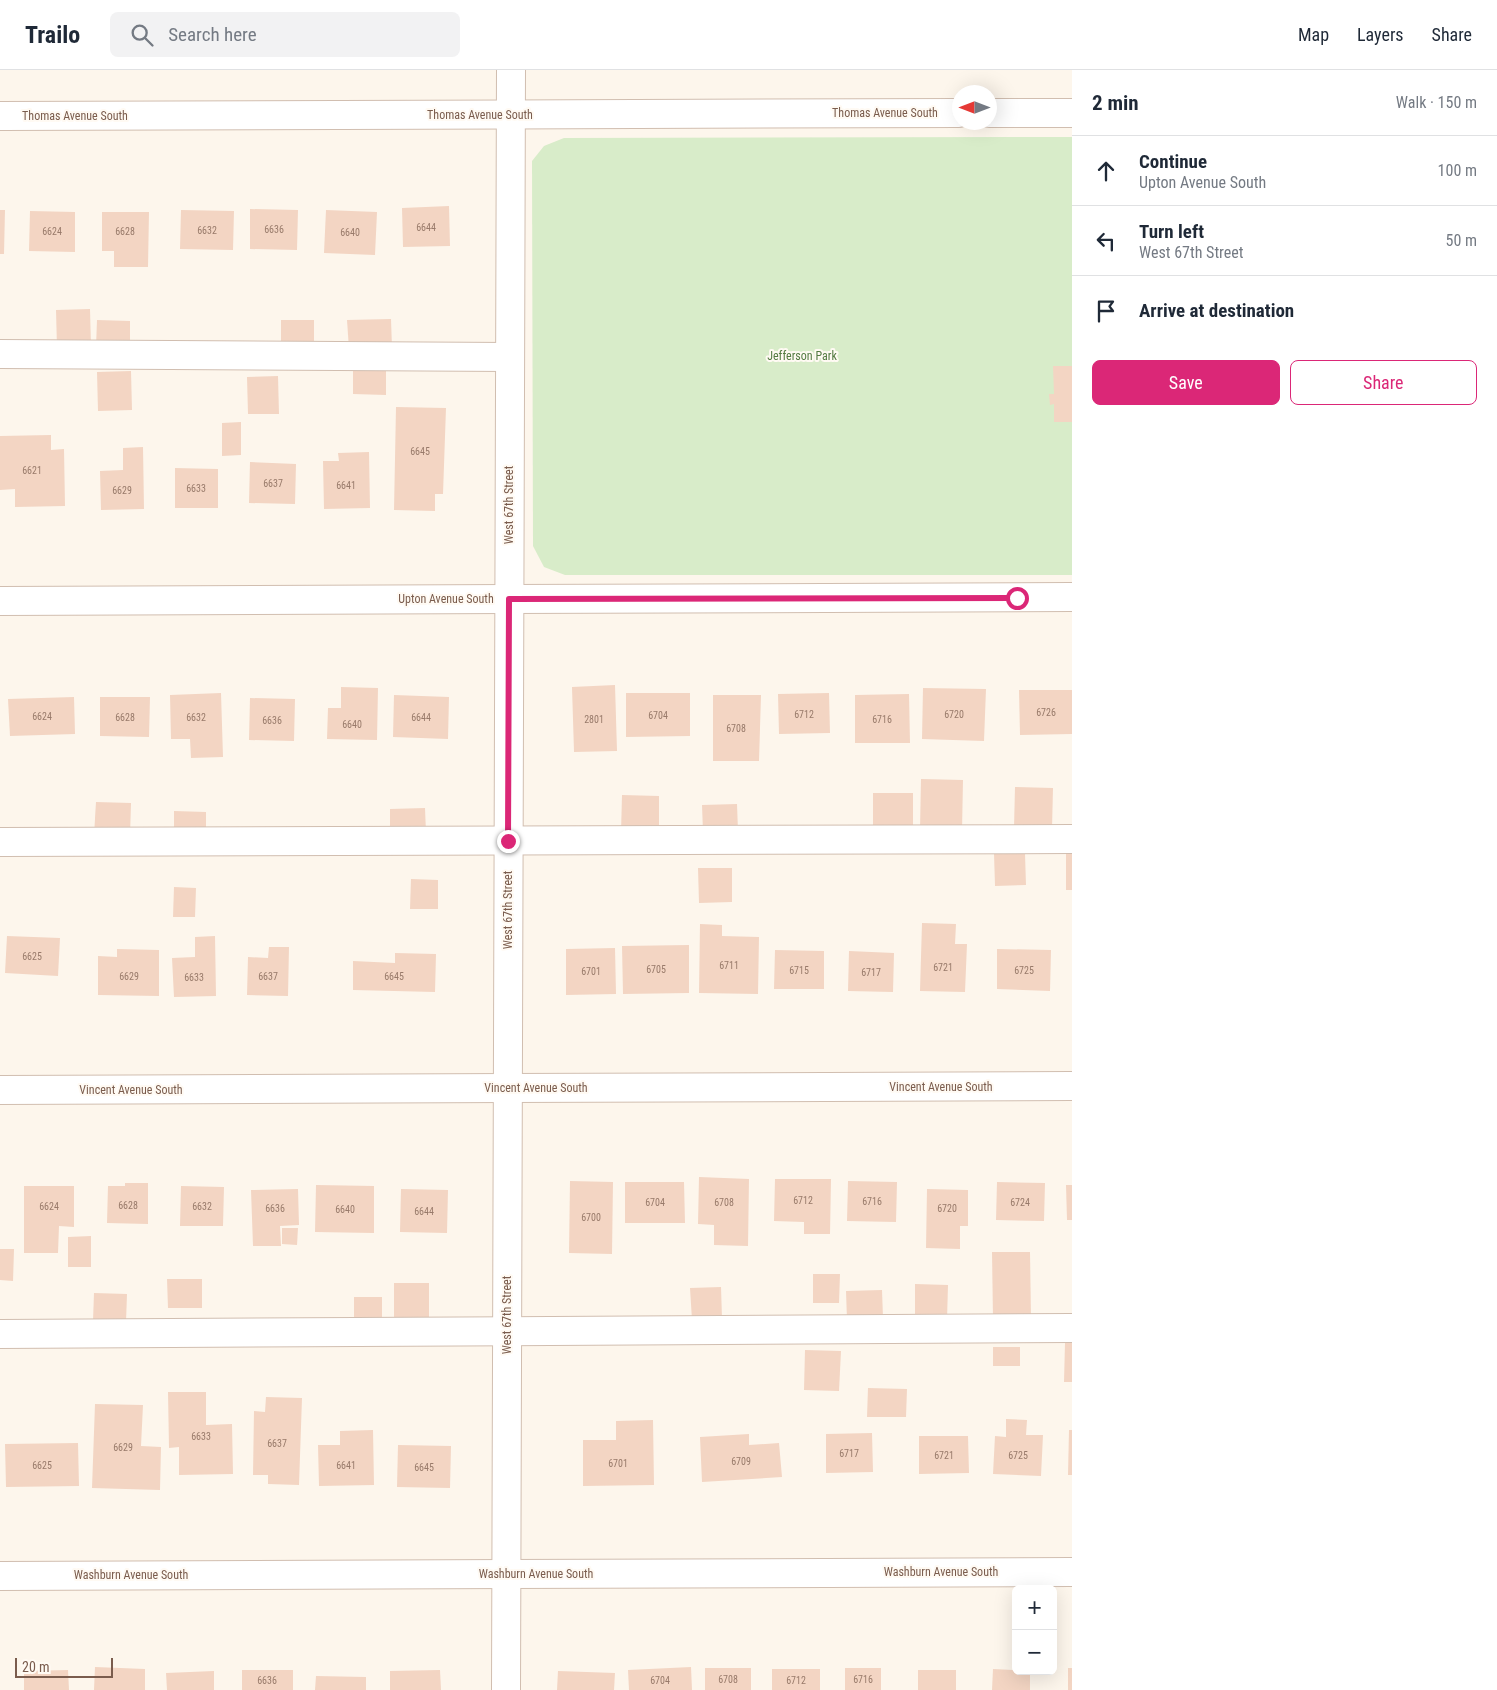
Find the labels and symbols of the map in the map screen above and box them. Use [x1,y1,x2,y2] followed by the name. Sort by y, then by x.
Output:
[952,85,997,130] north arrow
[832,106,938,120] street label: Thomas Avenue South
[427,108,533,122] street label: Thomas Avenue South
[22,109,128,123] street label: Thomas Avenue South
[416,222,436,233] house number: 6644
[264,224,284,235] house number: 6636
[197,225,217,236] house number: 6632
[42,226,62,237] house number: 6624
[115,226,135,237] house number: 6628
[340,227,360,238] house number: 6640
[767,349,837,363] park label: Jefferson Park
[410,446,430,457] house number: 6645
[22,465,42,476] house number: 6621
[502,465,516,544] street label: West 67th Street
[263,478,283,489] house number: 6637
[336,480,356,491] house number: 6641
[186,483,206,494] house number: 6633
[112,485,132,496] house number: 6629
[1006,587,1029,610] route start
[398,592,494,606] street label: Upton Avenue South
[1036,707,1056,718] house number: 6726
[794,709,814,720] house number: 6712
[944,709,964,720] house number: 6720
[648,710,668,721] house number: 6704
[32,711,52,722] house number: 6624
[115,712,135,723] house number: 6628
[186,712,206,723] house number: 6632
[411,712,431,723] house number: 6644
[584,714,604,725] house number: 2801
[872,714,892,725] house number: 6716
[262,715,282,726] house number: 6636
[342,719,362,730] house number: 6640
[726,723,746,734] house number: 6708
[497,830,520,853] route end
[501,870,515,949] street label: West 67th Street
[22,951,42,962] house number: 6625
[719,960,739,971] house number: 6711
[933,962,953,973] house number: 6721
[646,964,666,975] house number: 6705
[789,965,809,976] house number: 6715
[1014,965,1034,976] house number: 6725
[581,966,601,977] house number: 6701
[861,967,881,978] house number: 6717
[119,971,139,982] house number: 6629
[258,971,278,982] house number: 6637
[384,971,404,982] house number: 6645
[184,972,204,983] house number: 6633
[889,1080,993,1094] street label: Vincent Avenue South
[484,1081,588,1095] street label: Vincent Avenue South
[79,1083,183,1097] street label: Vincent Avenue South
[793,1195,813,1206] house number: 6712
[862,1196,882,1207] house number: 6716
[645,1197,665,1208] house number: 6704
[714,1197,734,1208] house number: 6708
[1010,1197,1030,1208] house number: 6724
[118,1200,138,1211] house number: 6628
[39,1201,59,1212] house number: 6624
[192,1201,212,1212] house number: 6632
[265,1203,285,1214] house number: 6636
[937,1203,957,1214] house number: 6720
[335,1204,355,1215] house number: 6640
[414,1206,434,1217] house number: 6644
[581,1212,601,1223] house number: 6700
[500,1275,514,1354] street label: West 67th Street
[191,1431,211,1442] house number: 6633
[267,1438,287,1449] house number: 6637
[113,1442,133,1453] house number: 6629
[839,1448,859,1459] house number: 6717
[934,1450,954,1461] house number: 6721
[1008,1450,1028,1461] house number: 6725
[731,1456,751,1467] house number: 6709
[608,1458,628,1469] house number: 6701
[32,1460,52,1471] house number: 6625
[336,1460,356,1471] house number: 6641
[414,1462,434,1473] house number: 6645
[884,1565,998,1579] street label: Washburn Avenue South
[479,1567,593,1581] street label: Washburn Avenue South
[74,1568,188,1582] street label: Washburn Avenue South
[15,1655,112,1678] scale bar
[718,1674,738,1685] house number: 6708
[853,1674,873,1685] house number: 6716
[257,1675,277,1686] house number: 6636
[650,1675,670,1686] house number: 6704
[786,1675,806,1686] house number: 6712

